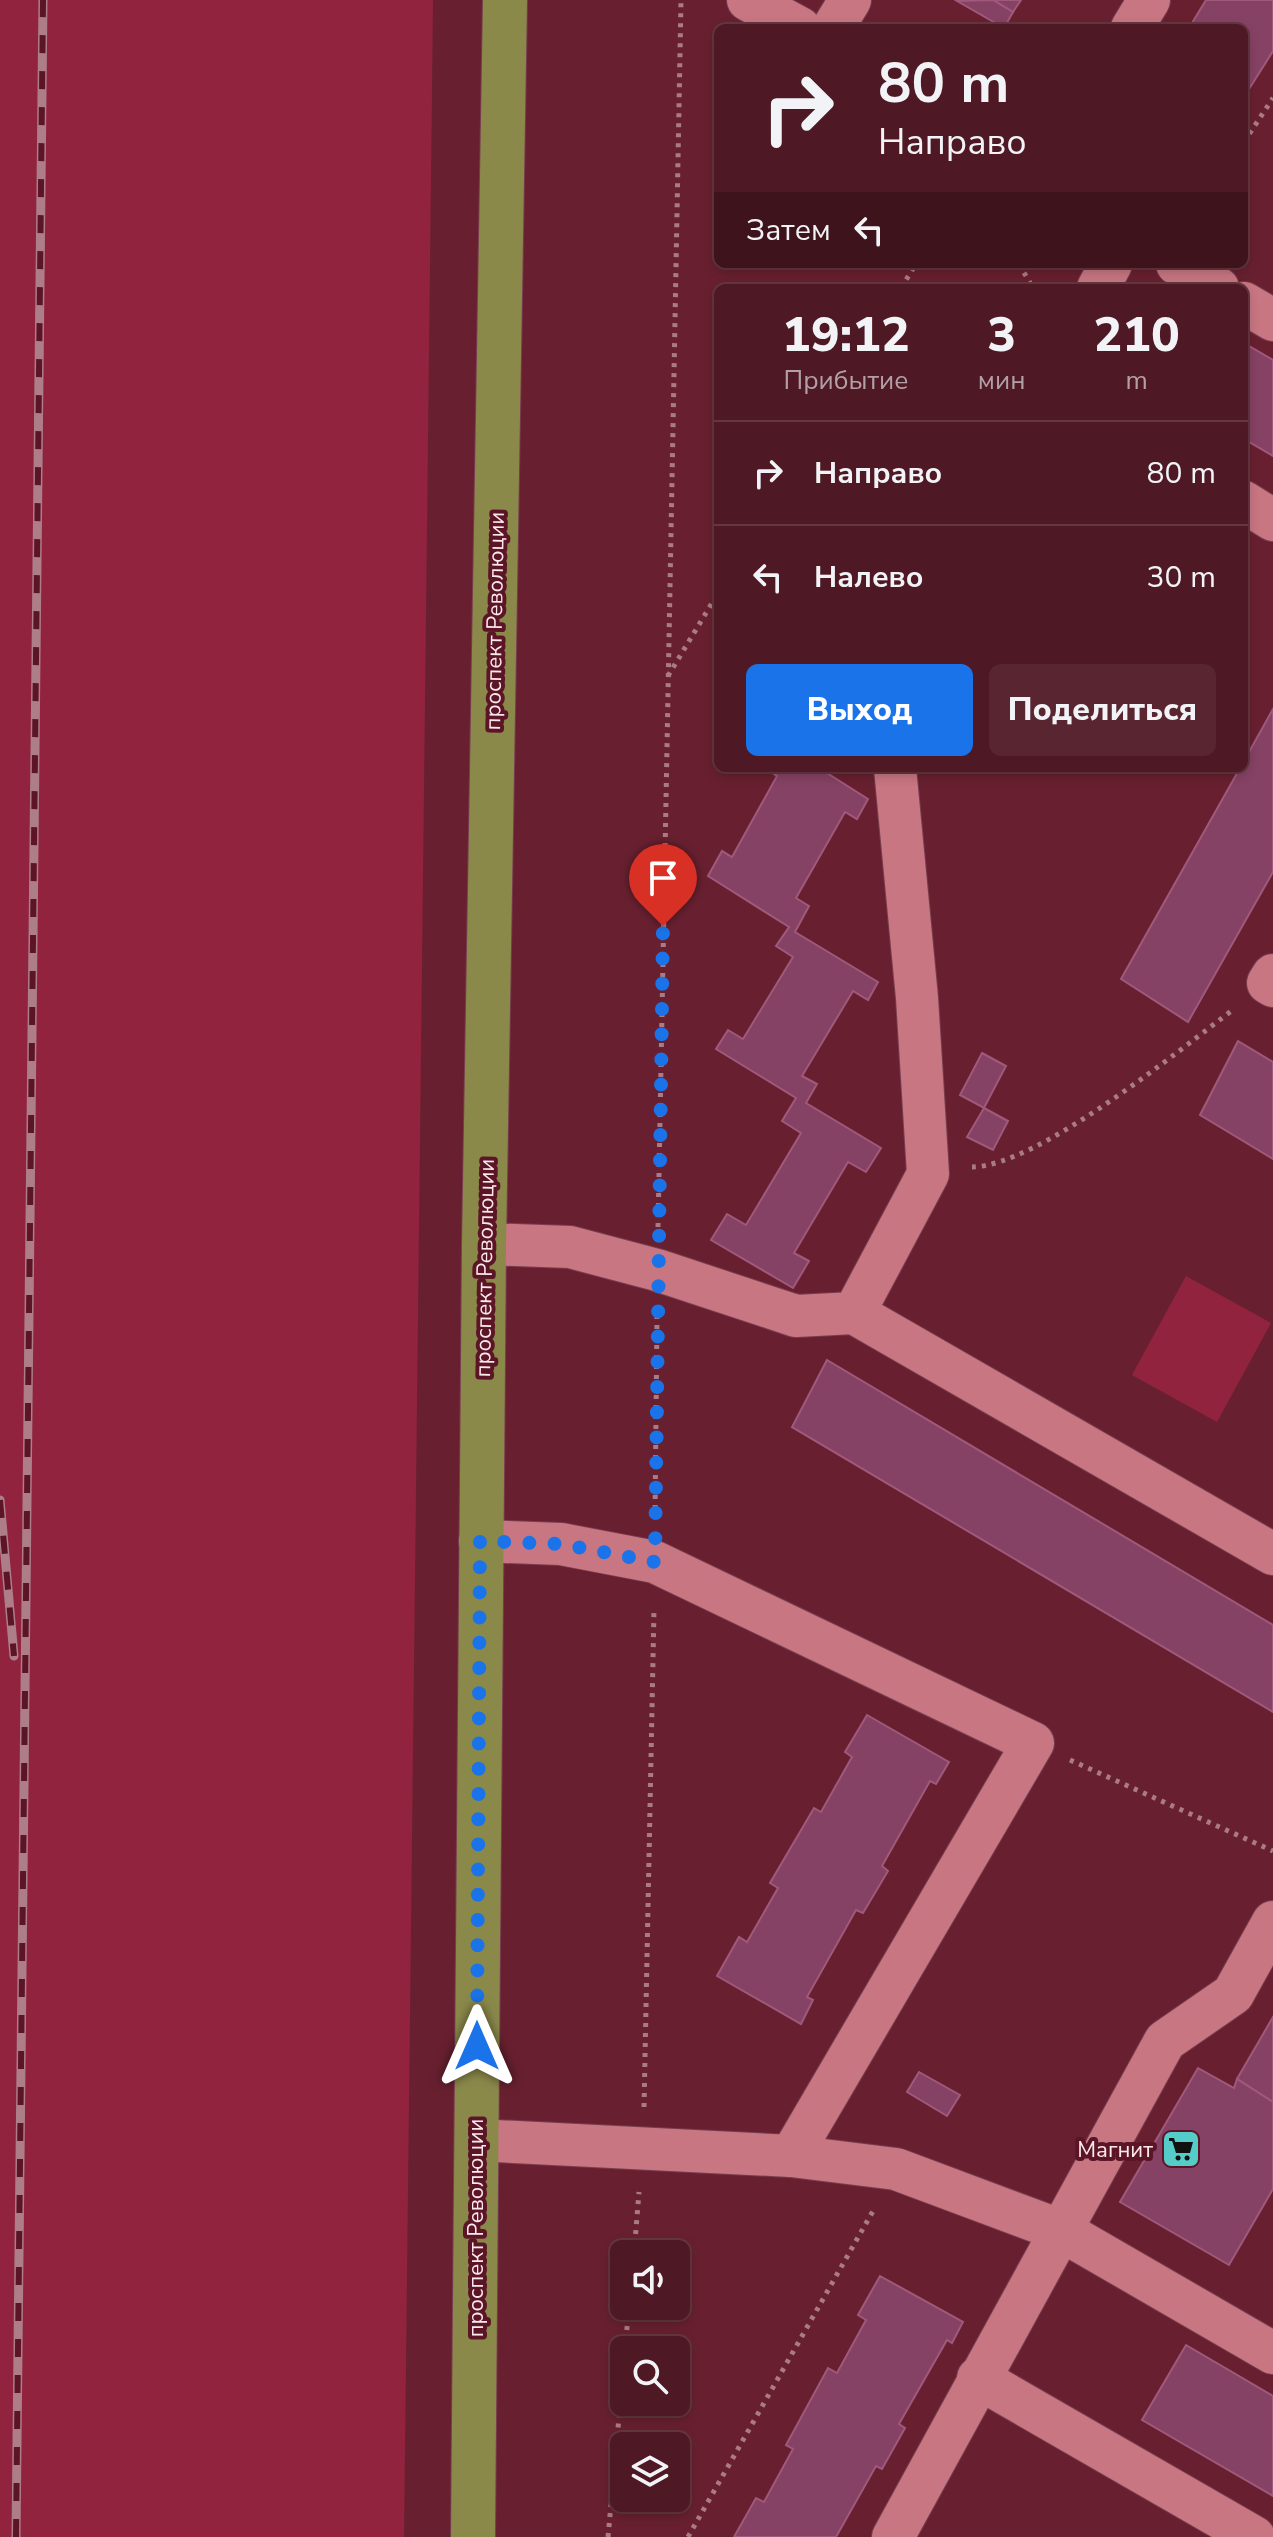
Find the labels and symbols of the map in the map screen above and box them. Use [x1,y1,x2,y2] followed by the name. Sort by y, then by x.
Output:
[478,511,512,731] street label: проспект Революции
[629,844,697,926] pin
[468,1158,502,1378] street label: проспект Революции
[435,2004,519,2088] position arrow
[461,2119,491,2337] street label: проспект Революции
[1160,2128,1202,2170] supermarket icon: Магнит
[1077,2135,1153,2165] place label: Магнит

